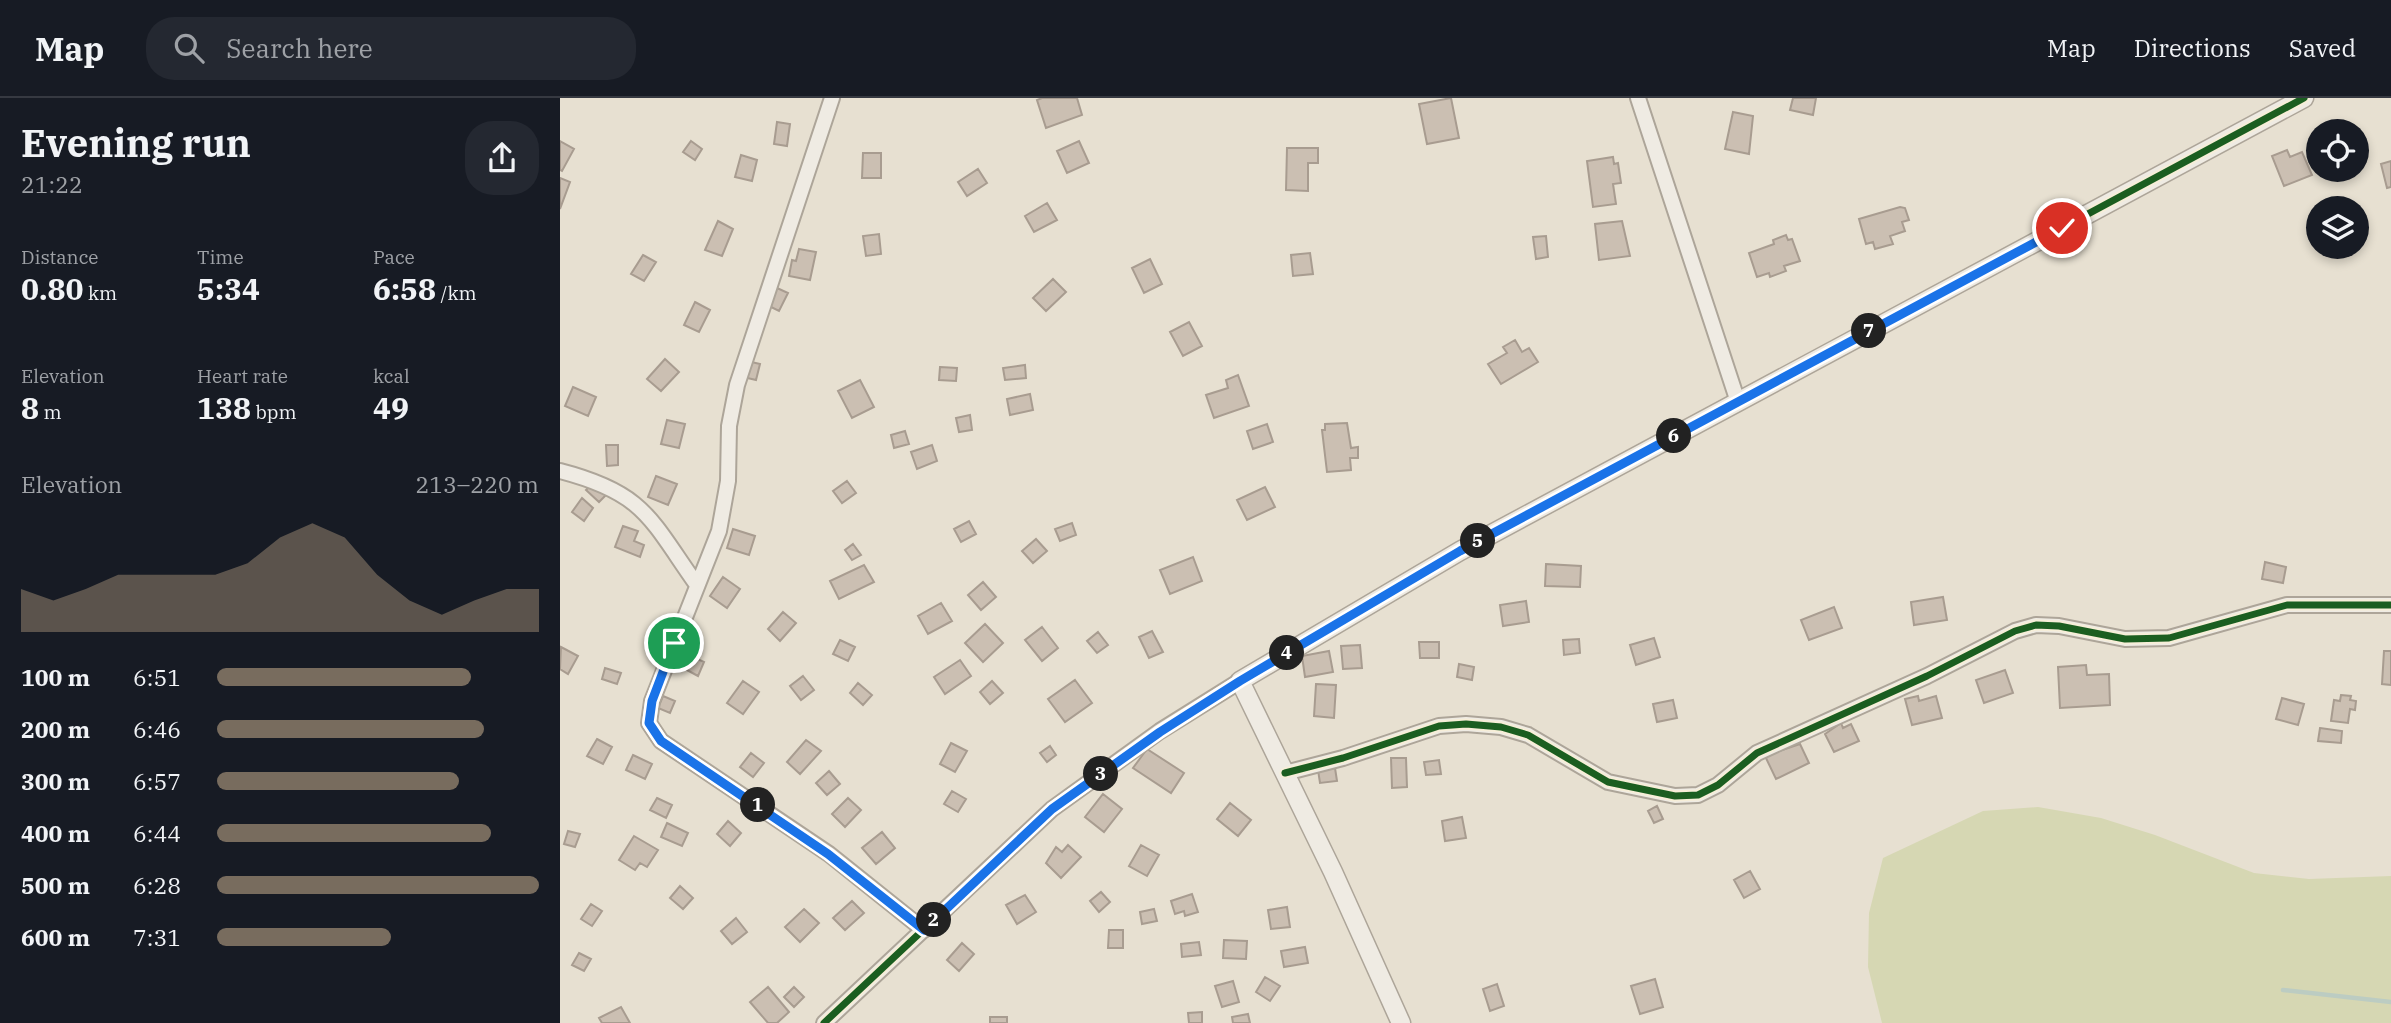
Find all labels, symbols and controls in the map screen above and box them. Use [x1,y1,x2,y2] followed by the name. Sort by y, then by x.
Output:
[146,17,636,80] search box
[35,27,104,70] text: Map
[170,29,208,67] icon: search
[226,31,373,65] text: Search here
[2047,32,2096,64] text: Map
[2134,32,2251,64] text: Directions
[2289,32,2356,64] text: Saved
[21,118,251,167] text: Evening run
[2306,119,2369,259] map controls
[2306,119,2369,182] button: locate
[465,121,539,195] button: share
[21,169,83,199] text: 21:22
[2306,196,2369,259] button: layers
[2032,198,2092,258] pin
[2043,209,2081,247] icon: check
[21,245,99,269] text: Distance
[197,245,244,269] text: Time
[373,245,415,269] text: Pace
[21,269,83,308] text: 0.80
[197,269,260,308] text: 5:34
[373,269,436,308] text: 6:58
[83,281,117,305] text: km
[436,281,477,305] text: /km
[1852,314,1886,348] pin: 7
[1863,318,1874,342] text: 7
[21,364,105,388] text: Elevation
[197,364,288,388] text: Heart rate
[373,364,410,388] text: kcal
[21,388,39,427] text: 8
[197,388,251,427] text: 138
[373,388,409,427] text: 49
[39,400,62,424] text: m
[251,400,297,424] text: bpm
[1656,418,1692,454] pin: 6
[1668,423,1679,447] text: 6
[21,469,122,499] text: Elevation
[415,469,539,499] text: 213–220 m
[1460,524,1496,558] pin: 5
[1472,528,1483,552] text: 5
[644,613,704,673] pin
[655,624,693,662] icon: arrive
[1270,636,1304,670] pin: 4
[1281,640,1292,664] text: 4
[21,662,90,692] text: 100 m
[133,662,181,692] text: 6:51
[21,714,90,744] text: 200 m
[133,714,181,744] text: 6:46
[1084,756,1118,792] pin: 3
[1095,761,1106,785] text: 3
[21,766,90,796] text: 300 m
[133,766,181,796] text: 6:57
[740,788,776,822] pin: 1
[752,792,763,816] text: 1
[21,818,90,848] text: 400 m
[133,818,181,848] text: 6:44
[21,870,90,900] text: 500 m
[133,870,181,900] text: 6:28
[916,902,952,938] pin: 2
[928,907,939,931] text: 2
[21,922,90,952] text: 600 m
[133,922,181,952] text: 7:31

